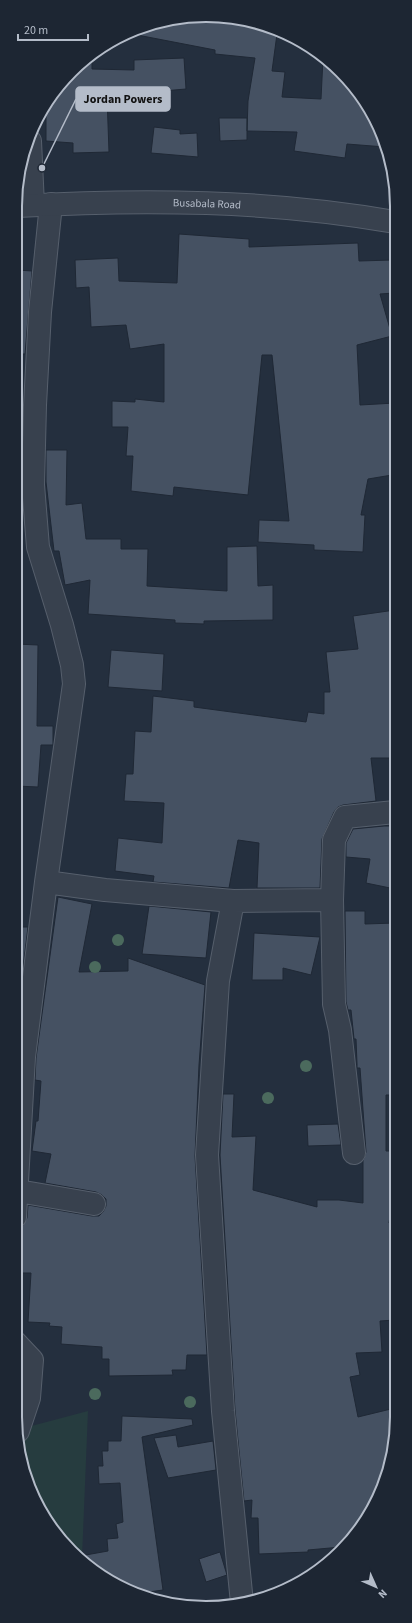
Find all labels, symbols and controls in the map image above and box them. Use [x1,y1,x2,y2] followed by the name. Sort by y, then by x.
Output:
[18,16,88,42] scale bar
[24,22,48,39] text: 20 m
[76,87,170,111] callout: Jordan Powers
[84,91,162,108] text: Jordan Powers
[173,195,241,212] street label: Busabala Road
[356,1567,396,1607] north arrow
[375,1586,391,1602] text: N

